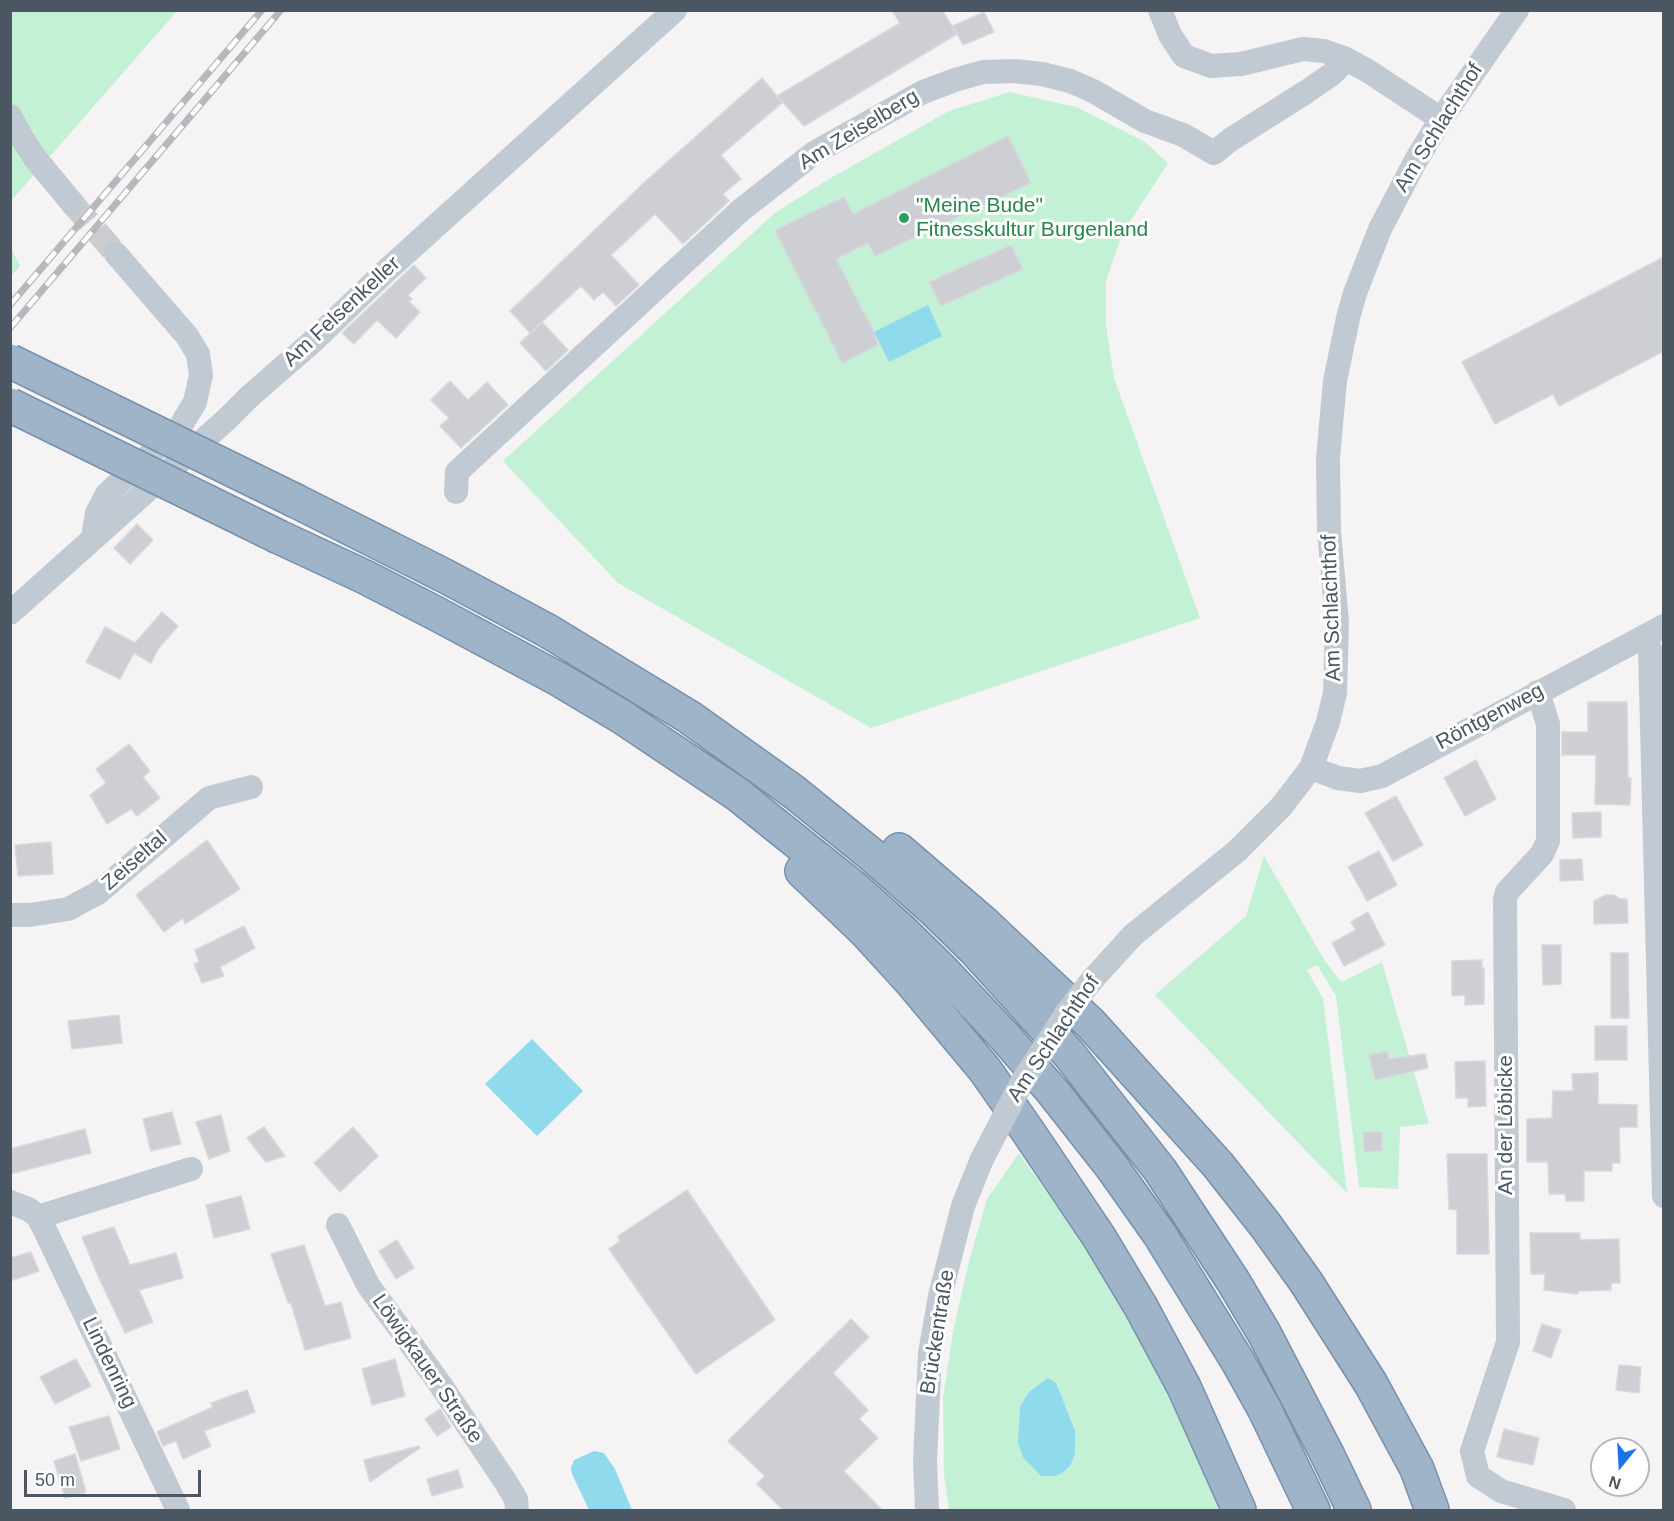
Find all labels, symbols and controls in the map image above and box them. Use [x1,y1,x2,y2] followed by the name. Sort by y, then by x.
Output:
[1389,59,1489,197] street label: Am Schlachthof
[794,84,924,176] street label: Am Zeiselberg
[916,193,1148,243] place label: "Meine Bude" Fitnesskultur Burgenland
[897,211,911,225] marker: "Meine Bude" Fitnesskultur Burgenland
[278,251,406,373] street label: Am Felsenkeller
[1317,534,1347,682] street label: Am Schlachthof
[1432,678,1548,756] street label: Röntgenweg
[97,826,173,896] street label: Zeiseltal
[1002,971,1106,1107] street label: Am Schlachthof
[1493,1055,1519,1195] street label: An der Löbicke
[916,1268,960,1396] street label: Brückentraße
[366,1290,488,1448] street label: Löwigkauer Straße
[76,1313,142,1413] street label: Lindenring
[1590,1437,1650,1497] north arrow
[27,1458,204,1496] scale bar
[35,1470,75,1490] text: 50 m
[1607,1473,1623,1493] text: N

